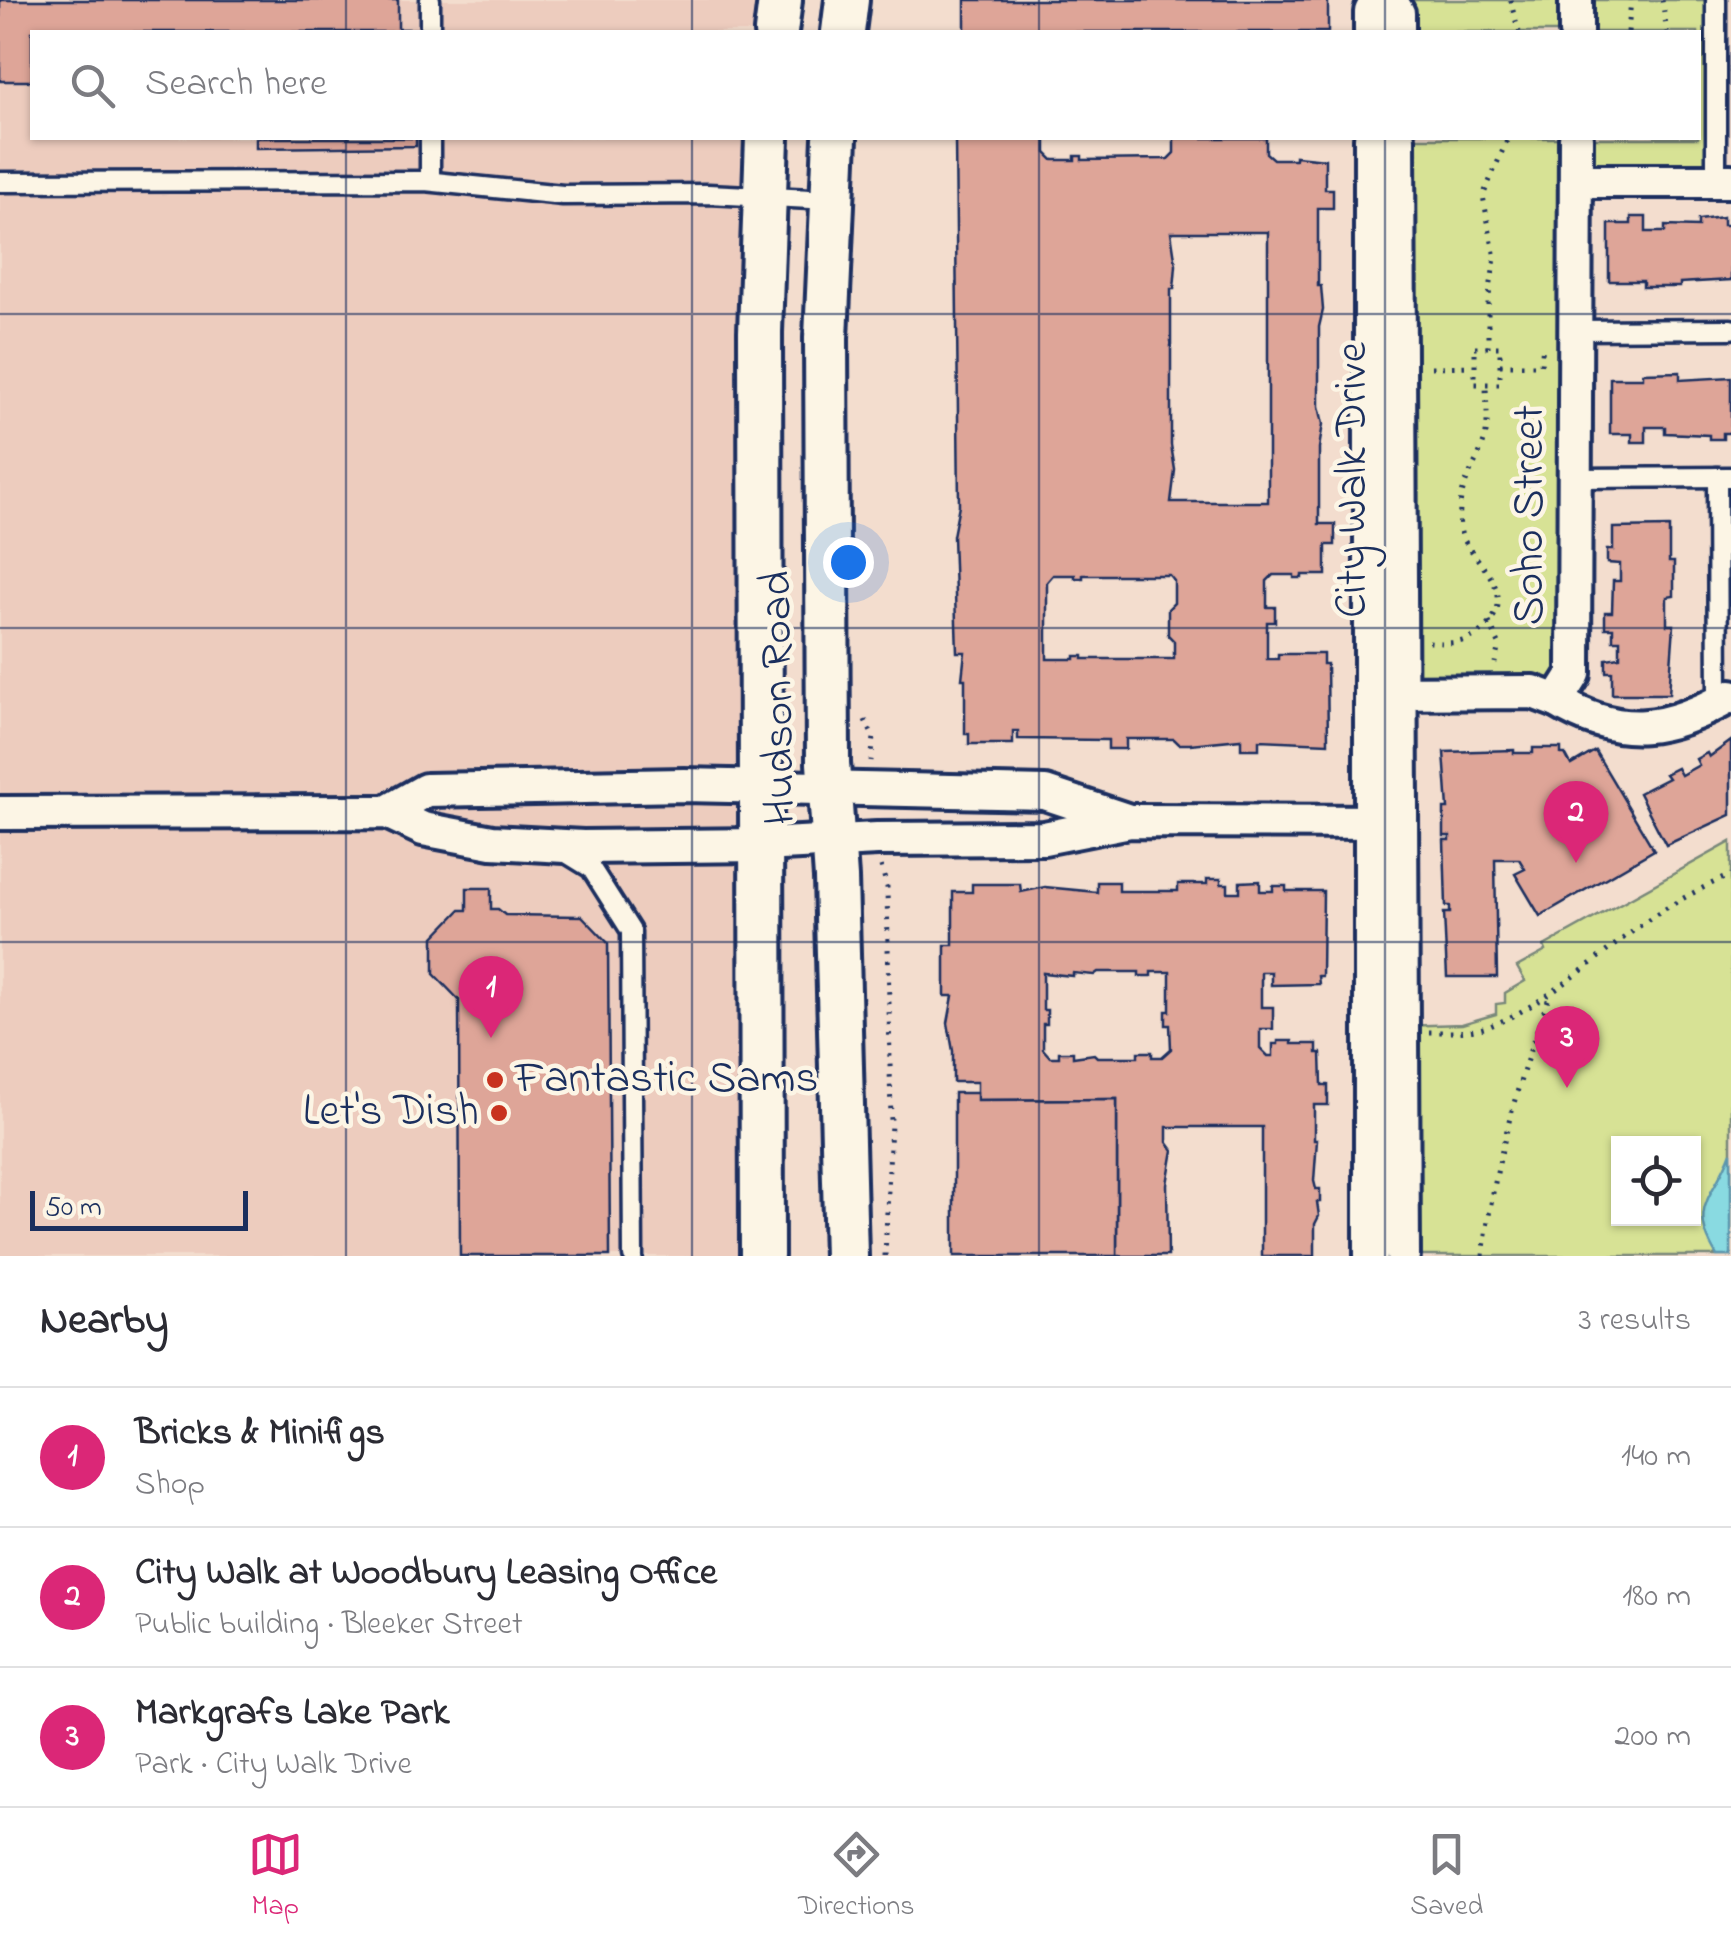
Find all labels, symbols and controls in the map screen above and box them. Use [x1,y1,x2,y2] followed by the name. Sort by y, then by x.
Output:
[30,30,1701,140] search box
[145,57,327,113] text: Search here
[65,58,120,113] icon: search
[1321,341,1387,618] street label: City Walk Drive
[1498,405,1564,625] street label: Soho Street
[823,537,874,588] your location
[745,570,815,826] street label: Hudson Road
[1544,780,1608,863] pin: 2
[458,956,524,1038] pin: 1
[1534,1006,1600,1088] pin: 3
[514,1047,818,1113] place label: Fantastic Sams
[484,1069,506,1091] marker: Fantastic Sams
[303,1080,479,1146] place label: Let's Dish
[488,1102,510,1124] marker: Let's Dish
[1611,1136,1701,1226] map controls
[1611,1136,1701,1226] button: locate
[30,1186,248,1230] scale bar
[45,1188,102,1229] text: 50 m
[40,1291,168,1352] text: Nearby
[1579,1298,1691,1345] text: 3 results
[135,1406,385,1462] text: Bricks & Minifigs
[67,1434,78,1481] text: 1
[1621,1434,1691,1481] text: 140 m
[135,1462,205,1509] text: Shop
[135,1546,717,1602] text: City Walk at Woodbury Leasing Office
[65,1574,80,1621] text: 2
[1622,1574,1691,1621] text: 180 m
[135,1602,523,1649] text: Public building · Bleeker Street
[135,1686,449,1742] text: Markgrafs Lake Park
[66,1714,79,1761] text: 3
[1615,1714,1691,1761] text: 200 m
[135,1742,412,1789] text: Park · City Walk Drive
[248,1827,303,1928] tab: Map
[798,1827,915,1928] tab: Directions
[1410,1827,1483,1928] tab: Saved

